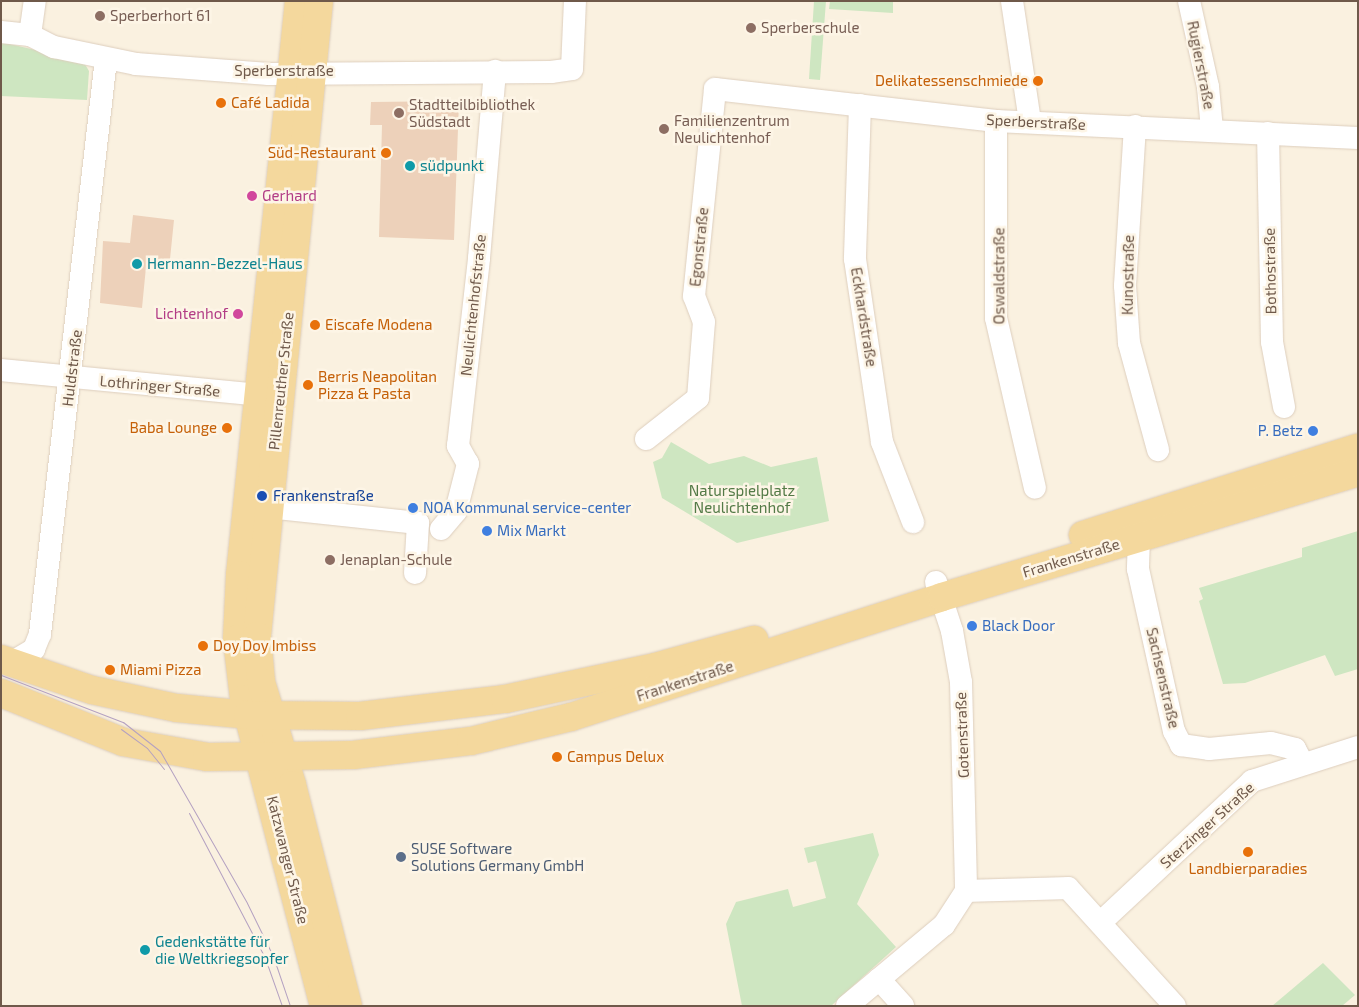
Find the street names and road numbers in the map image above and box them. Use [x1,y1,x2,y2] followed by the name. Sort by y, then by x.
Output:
[1184,19,1218,111] street label: Rugierstraße
[234,62,334,80] street label: Sperberstraße
[986,110,1086,134] street label: Sperberstraße
[686,206,712,288] street label: Egonstraße
[990,227,1008,325] street label: Oswaldstraße
[1260,228,1280,314] street label: Bothostraße
[457,233,489,377] street label: Neulichtenhofstraße
[1118,235,1138,315] street label: Kunostraße
[847,266,881,368] street label: Eckhardstraße
[265,311,297,451] street label: Pillenreuther Straße
[58,328,86,408] street label: Huldstraße
[99,372,221,400] street label: Lothringer Straße
[1020,535,1122,581] street label: Frankenstraße
[1143,626,1183,730] street label: Sachsenstraße
[634,657,736,705] street label: Frankenstraße
[952,692,972,778] street label: Gotenstraße
[1156,778,1258,872] street label: Sterzinger Straße
[263,794,313,926] street label: Katzwanger Straße

